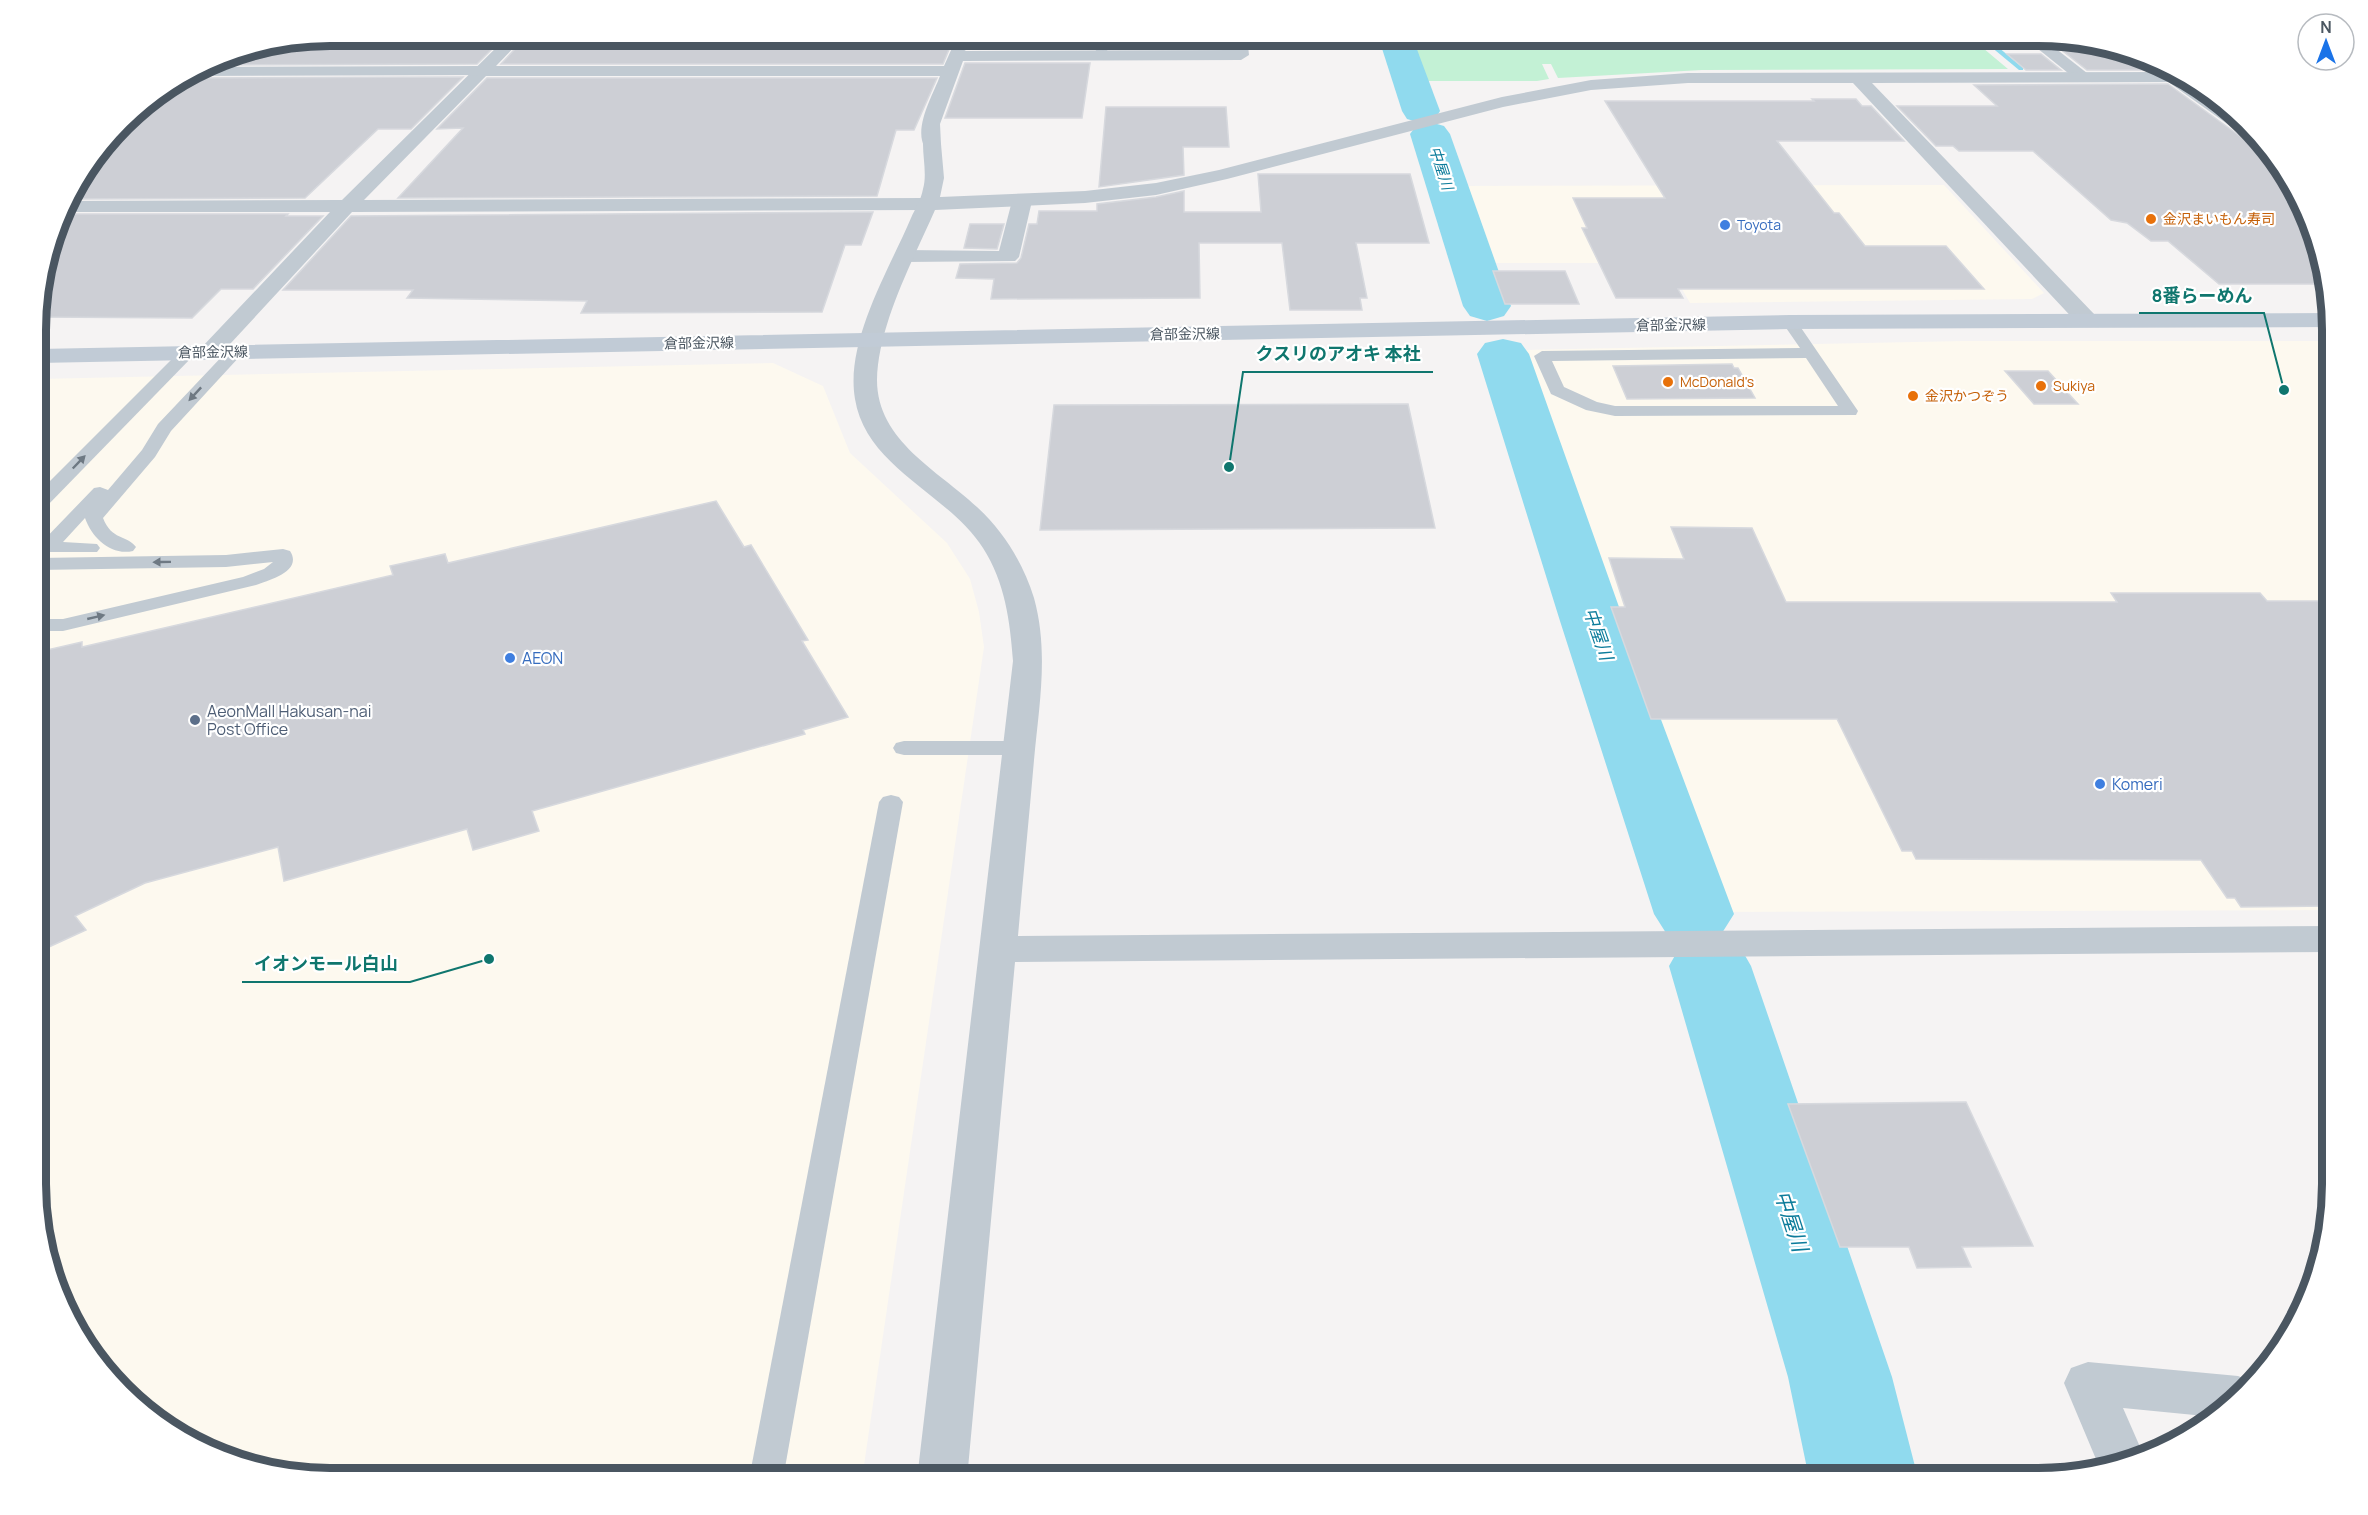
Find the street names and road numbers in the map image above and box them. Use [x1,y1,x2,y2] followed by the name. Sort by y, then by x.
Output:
[1636,314,1706,335] street label: 倉部金沢線
[1150,323,1220,344] street label: 倉部金沢線
[664,332,734,353] street label: 倉部金沢線
[178,341,248,362] street label: 倉部金沢線

